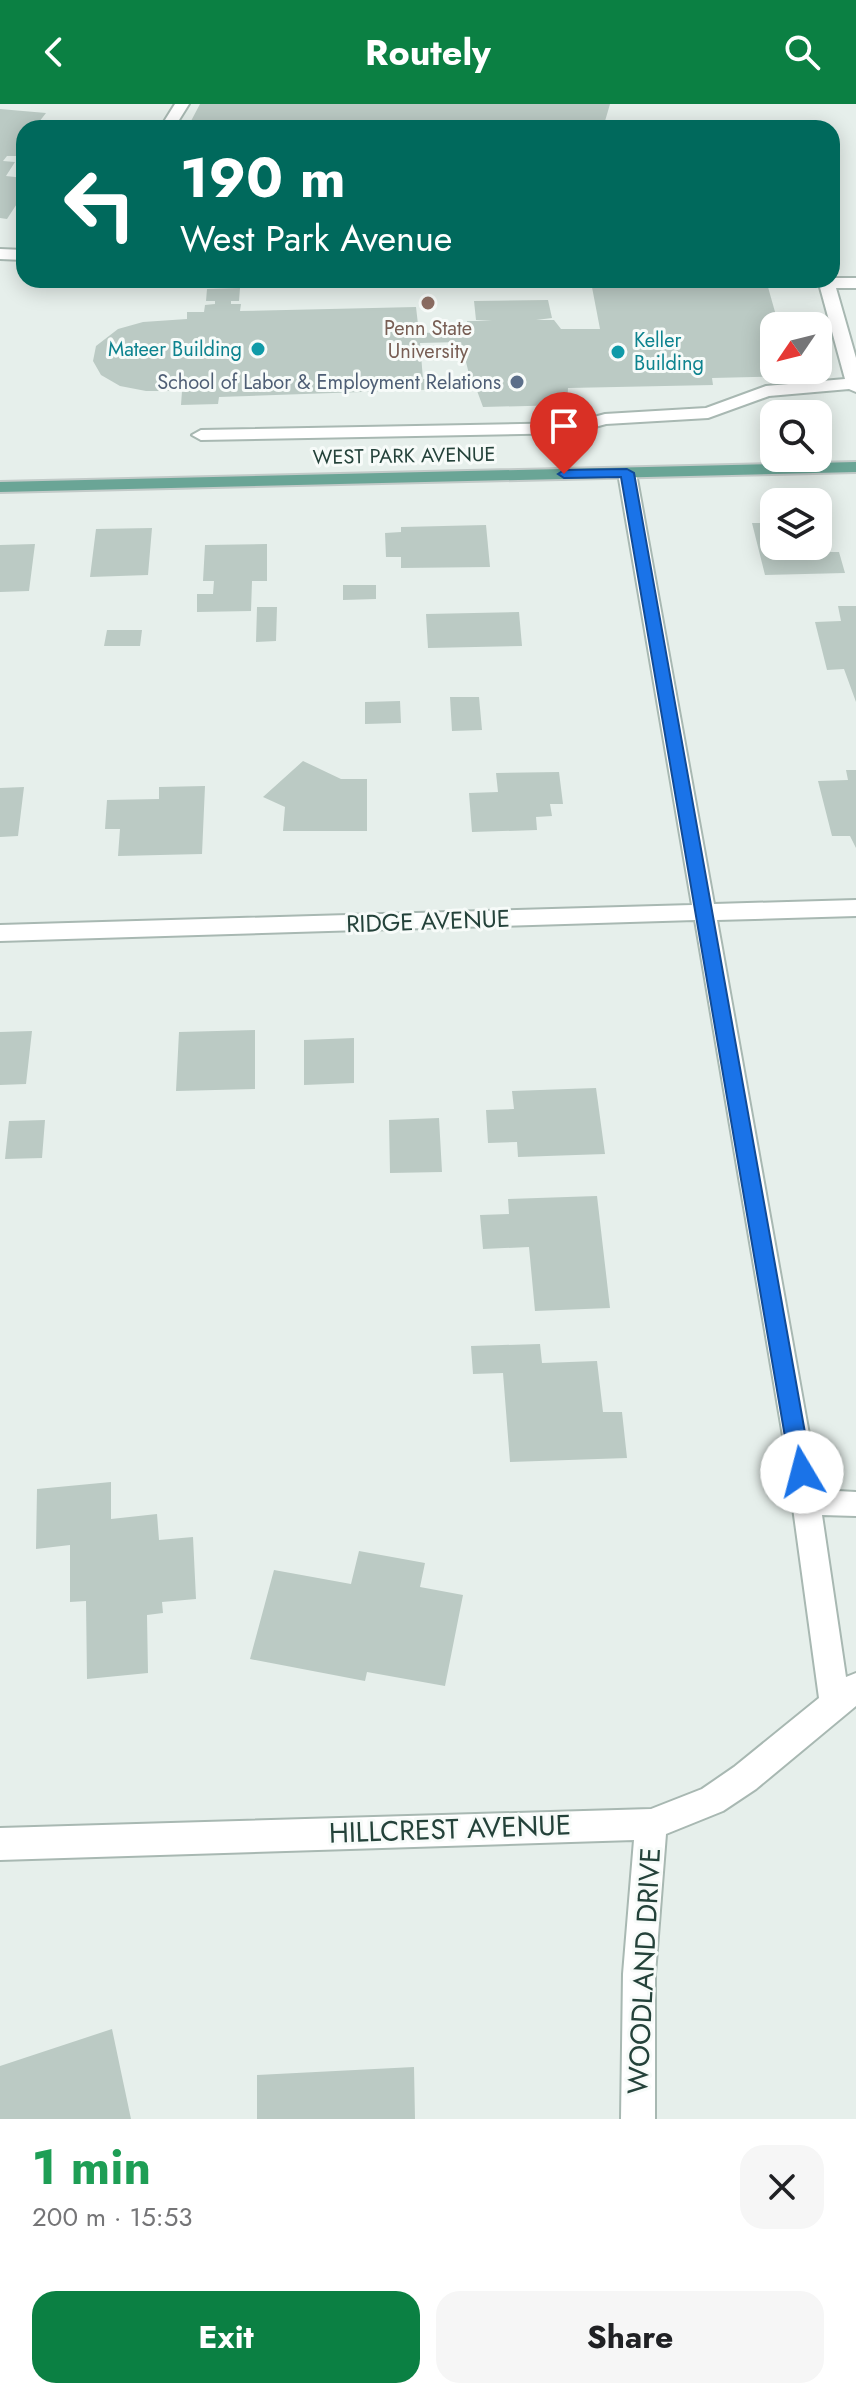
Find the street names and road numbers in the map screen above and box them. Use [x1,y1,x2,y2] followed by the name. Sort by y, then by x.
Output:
[312,440,496,472] street label: WEST PARK AVENUE
[345,901,511,941] street label: RIDGE AVENUE
[328,1804,572,1854] street label: HILLCREST AVENUE
[617,1847,671,2095] street label: WOODLAND DRIVE

